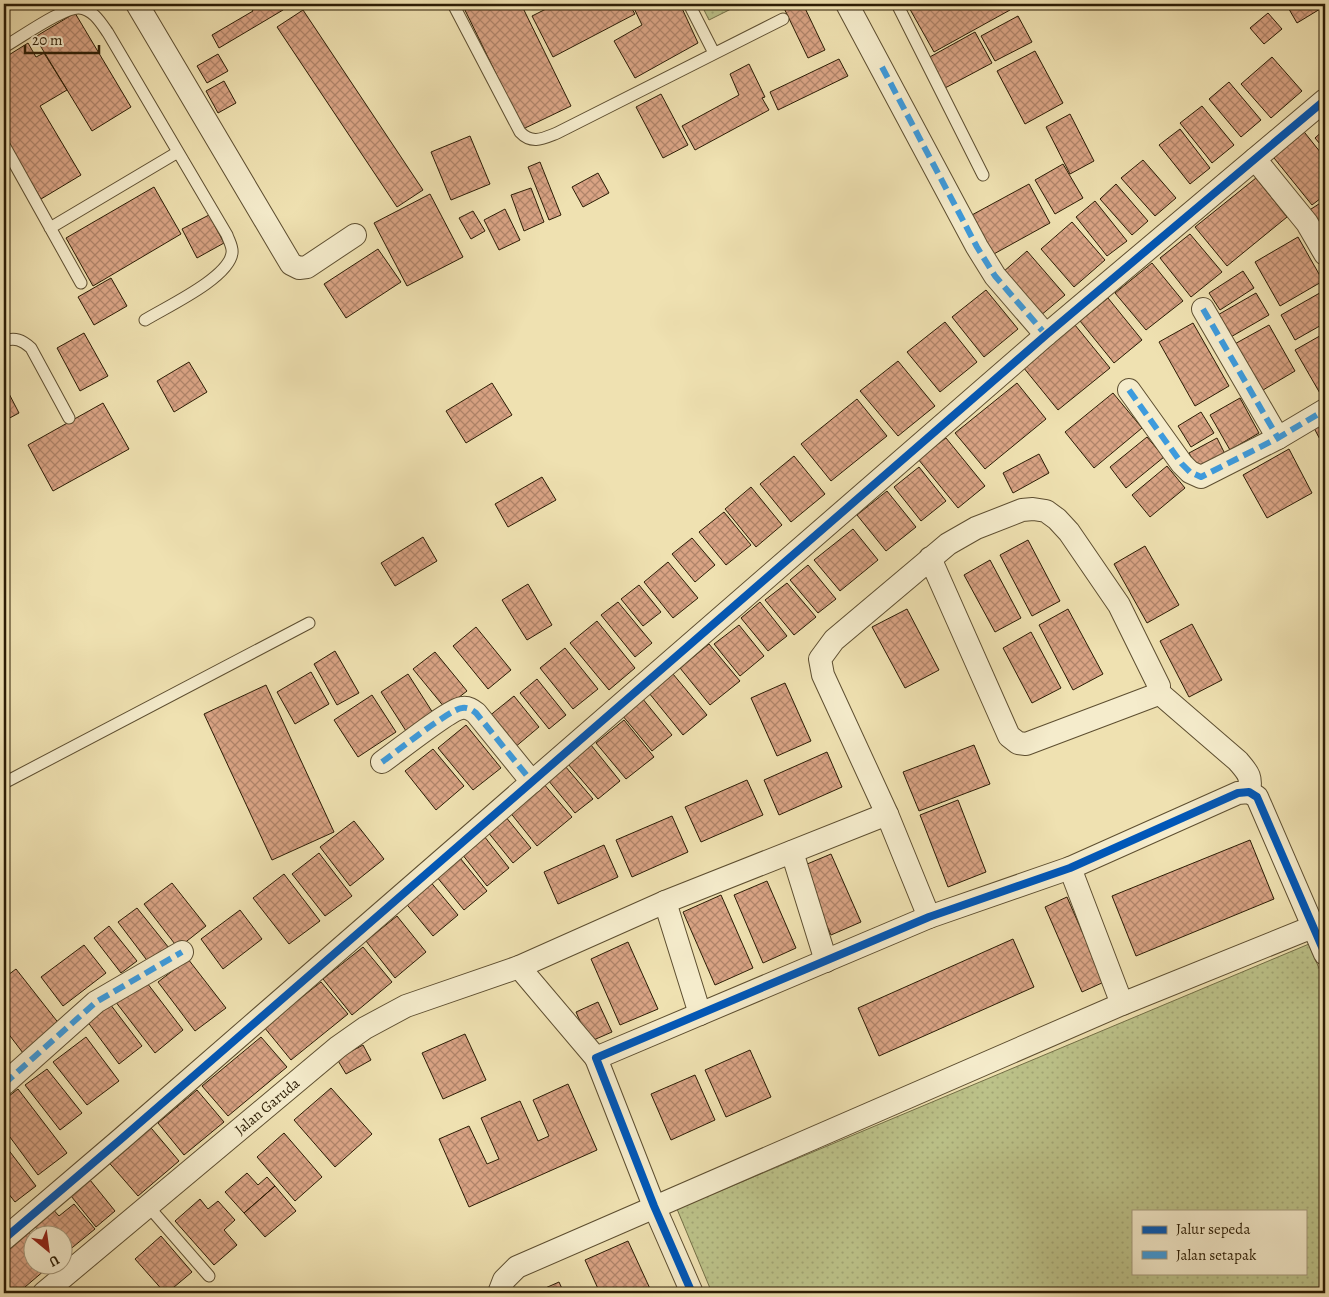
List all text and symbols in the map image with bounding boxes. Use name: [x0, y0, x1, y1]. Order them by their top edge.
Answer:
scale bar: [25, 22, 99, 54]
text: 20 m: [32, 30, 63, 50]
street label: Jalan Garuda: [230, 1073, 304, 1139]
legend: [1132, 1210, 1306, 1274]
text: Jalur sepeda: [1176, 1219, 1250, 1239]
north arrow: [22, 1224, 72, 1274]
text: Jalan setapak: [1176, 1245, 1257, 1265]
text: U: [45, 1250, 63, 1271]

